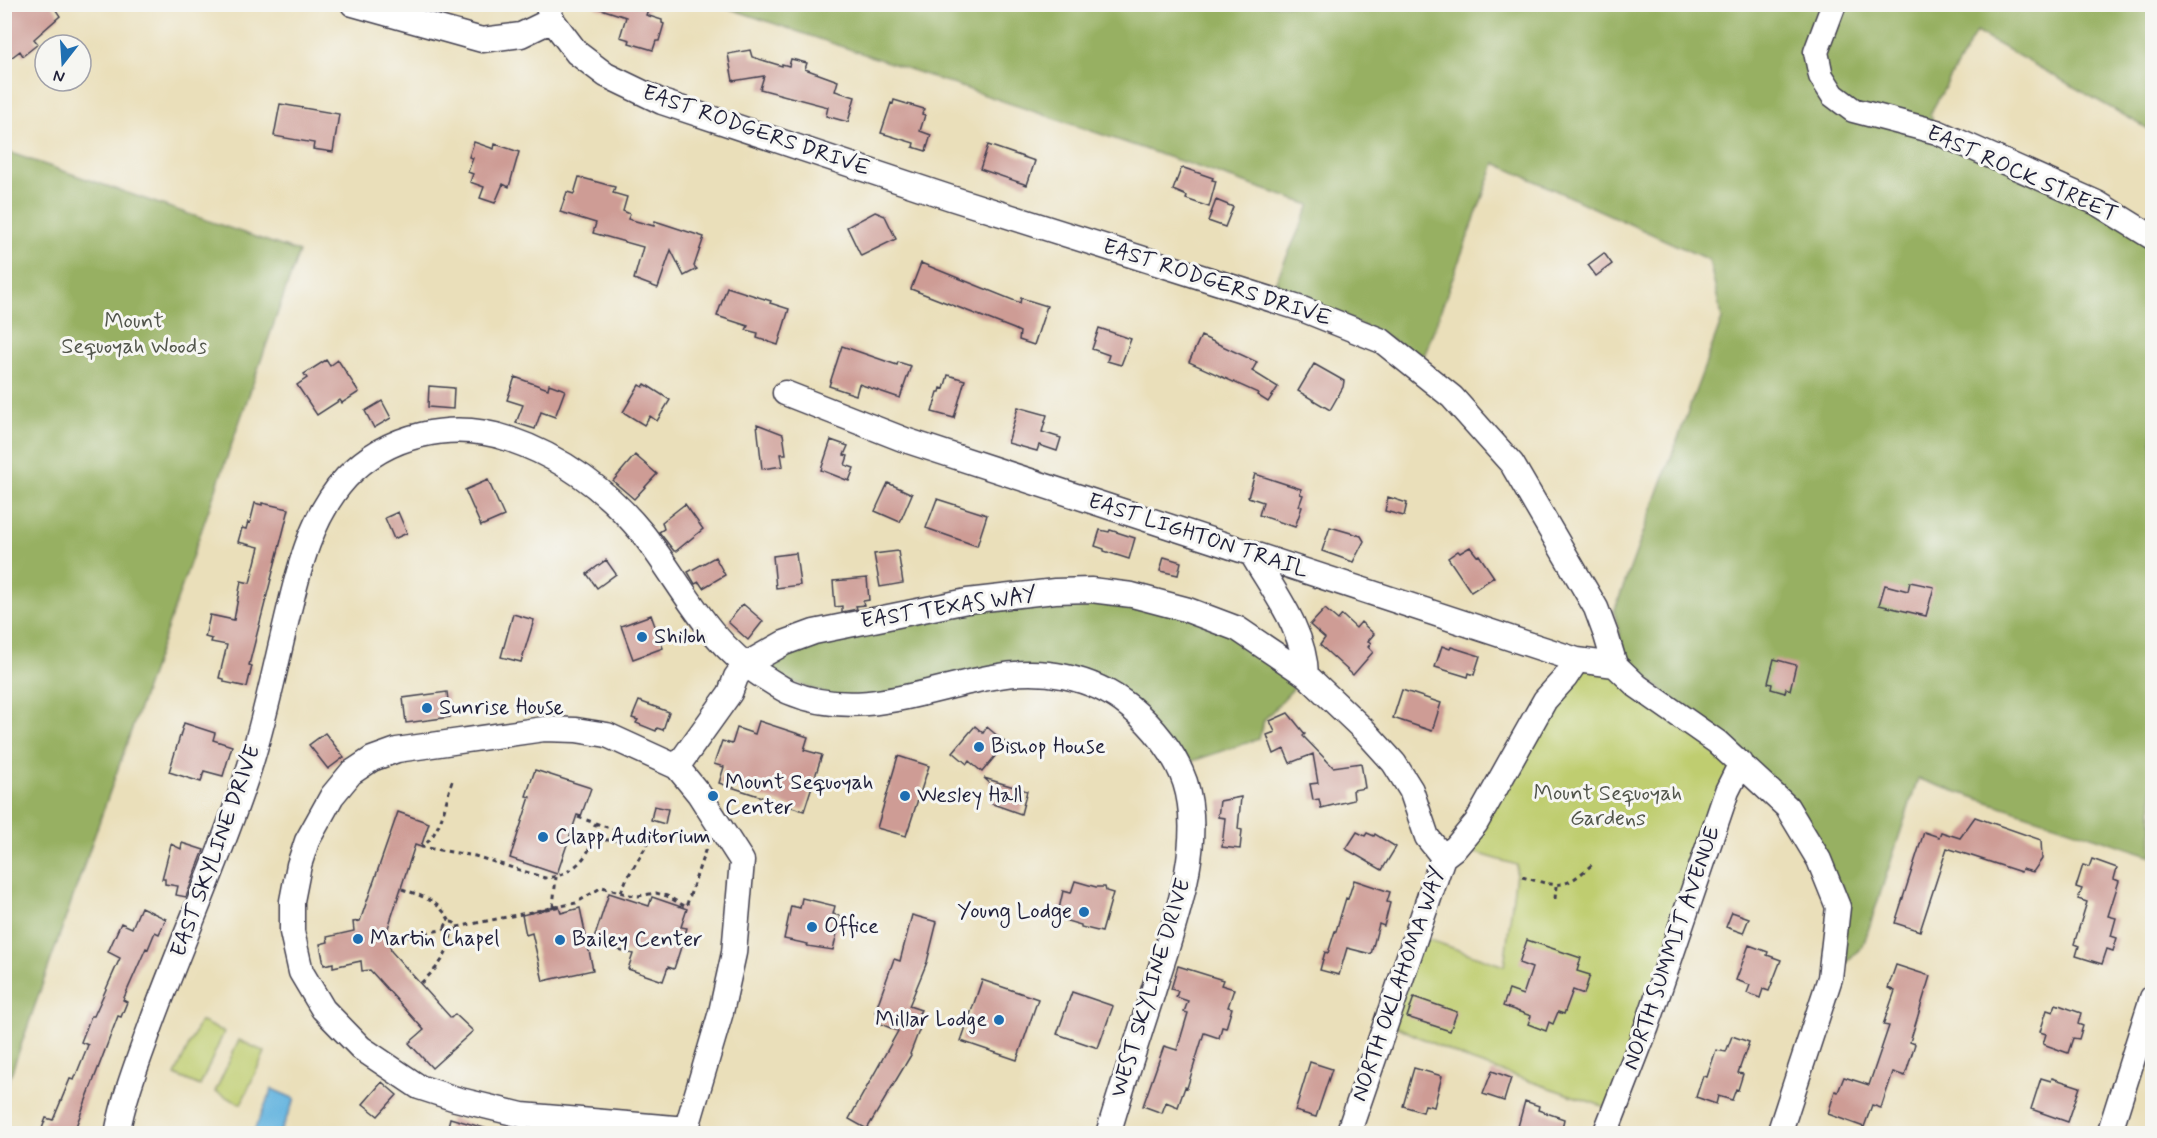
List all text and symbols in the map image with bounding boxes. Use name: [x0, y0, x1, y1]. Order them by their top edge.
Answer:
north arrow: [33, 33, 93, 93]
text: N: [51, 64, 67, 88]
street label: EAST RODGERS DRIVE: [639, 79, 873, 183]
street label: EAST ROCK STREET: [1922, 119, 2122, 229]
street label: EAST RODGERS DRIVE: [1099, 233, 1335, 333]
park label: Mount Sequoyah Woods: [61, 308, 207, 361]
street label: EAST LIGHTON TRAIL: [1084, 487, 1312, 585]
street label: EAST TEXAS WAY: [859, 580, 1039, 636]
place label: Shiloh: [654, 623, 706, 651]
marker: Shiloh: [635, 630, 649, 644]
place label: Sunrise House: [439, 694, 564, 722]
marker: Sunrise House: [420, 701, 434, 715]
place label: Bishop House: [991, 733, 1106, 761]
marker: Bishop House: [972, 740, 986, 754]
street label: EAST SKYLINE DRIVE: [165, 741, 267, 961]
place label: Mount Sequoyah Center: [725, 769, 874, 822]
park label: Mount Sequoyah Gardens: [1534, 780, 1682, 833]
place label: Wesley Hall: [917, 782, 1023, 810]
marker: Mount Sequoyah Center: [706, 789, 720, 803]
marker: Wesley Hall: [898, 789, 912, 803]
street label: NORTH SUMMIT AVENUE: [1617, 822, 1727, 1074]
place label: Clapp Auditorium: [555, 823, 711, 851]
marker: Clapp Auditorium: [536, 830, 550, 844]
street label: NORTH OKLAHOMA WAY: [1346, 863, 1452, 1105]
street label: WEST SKYLINE DRIVE: [1104, 875, 1198, 1101]
place label: Young Lodge: [957, 898, 1072, 929]
marker: Young Lodge: [1077, 905, 1091, 919]
place label: Office: [824, 913, 879, 941]
marker: Office: [805, 920, 819, 934]
place label: Martin Chapel: [370, 925, 500, 953]
place label: Bailey Center: [572, 926, 702, 954]
marker: Martin Chapel: [351, 932, 365, 946]
marker: Bailey Center: [553, 933, 567, 947]
place label: Millar Lodge: [875, 1006, 987, 1035]
marker: Millar Lodge: [992, 1013, 1006, 1027]

